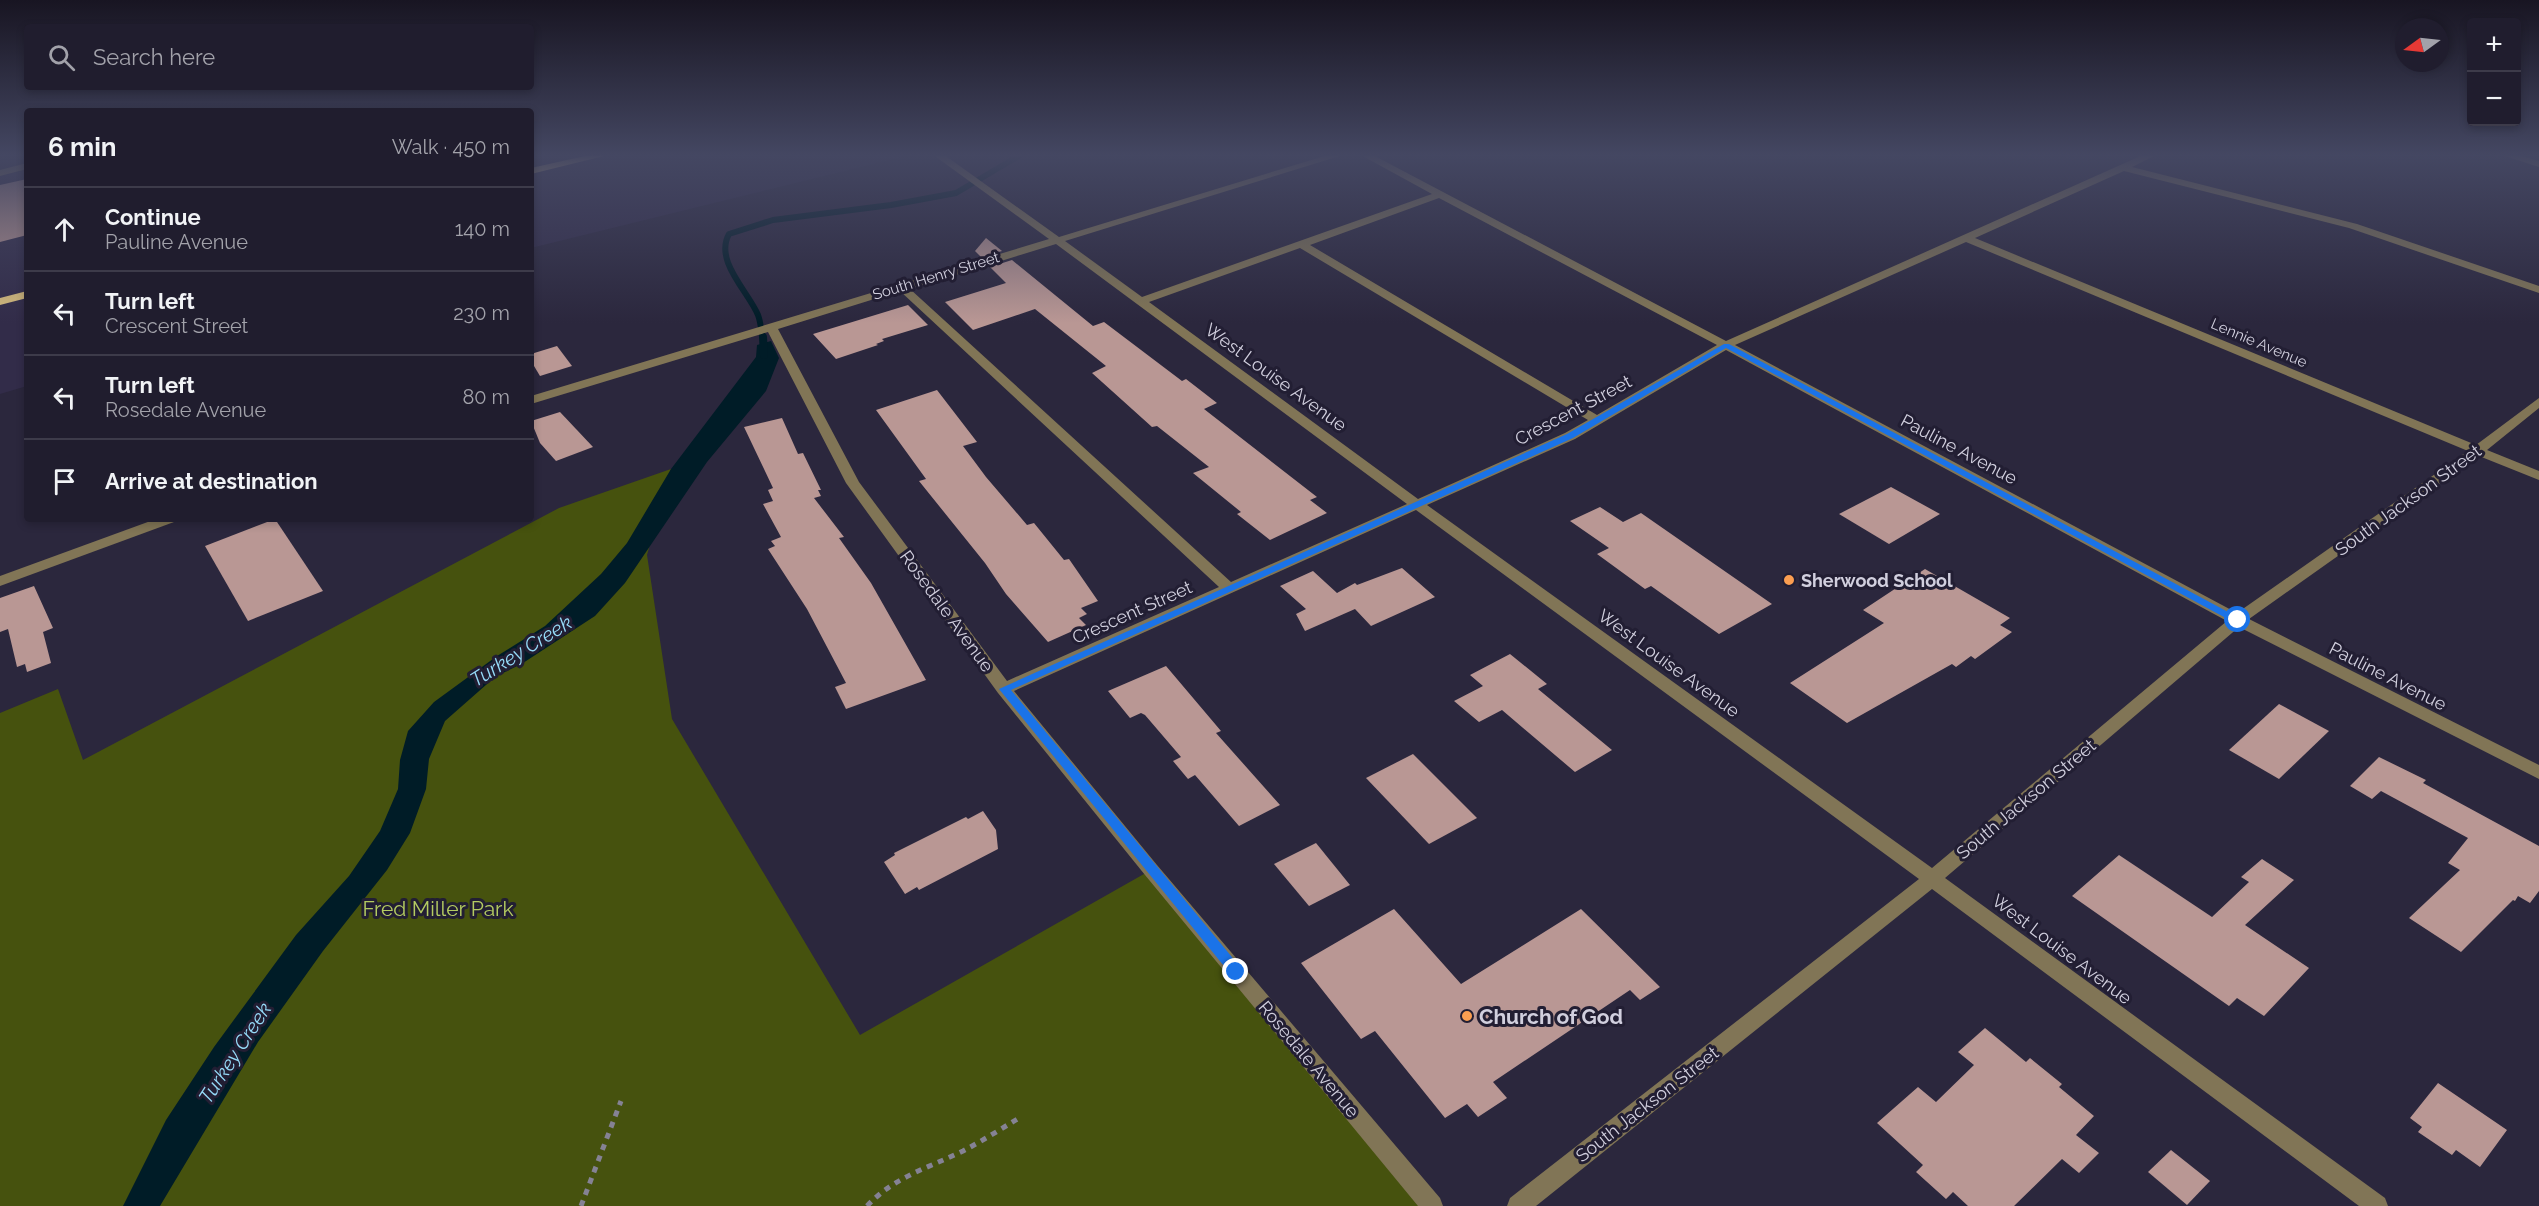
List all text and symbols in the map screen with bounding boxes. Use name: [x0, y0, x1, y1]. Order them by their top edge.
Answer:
north arrow: [2395, 18, 2449, 72]
map controls: [2467, 18, 2521, 126]
button: +: [2467, 18, 2521, 72]
search box: [24, 24, 534, 90]
icon: search: [45, 41, 78, 74]
text: Search here: [93, 44, 215, 70]
button: −: [2467, 72, 2521, 126]
text: 6 min: [48, 132, 117, 162]
text: Walk · 450 m: [392, 135, 510, 159]
text: Continue: [105, 204, 201, 230]
icon: ahead: [48, 213, 81, 246]
text: 140 m: [455, 217, 510, 241]
text: Pauline Avenue: [105, 230, 248, 254]
street label: South Henry Street: [871, 248, 1001, 304]
text: Turn left: [105, 288, 195, 314]
icon: left: [48, 297, 81, 330]
text: 230 m: [453, 301, 510, 325]
text: Crescent Street: [105, 314, 248, 338]
street label: Lennie Avenue: [2208, 315, 2310, 371]
street label: West Louise Avenue: [1201, 319, 1351, 436]
street label: Crescent Street: [1511, 370, 1635, 450]
text: Turn left: [105, 372, 195, 398]
icon: left: [48, 381, 81, 414]
text: 80 m: [462, 385, 510, 409]
text: Rosedale Avenue: [105, 398, 266, 422]
street label: Pauline Avenue: [1897, 410, 2021, 489]
street label: South Jackson Street: [2331, 440, 2485, 560]
icon: arrive: [48, 465, 81, 498]
text: Arrive at destination: [105, 468, 318, 494]
street label: Rosedale Avenue: [896, 546, 998, 676]
place label: Sherwood School: [1801, 570, 1953, 591]
marker: Sherwood School: [1782, 573, 1796, 587]
street label: Crescent Street: [1069, 576, 1195, 648]
street label: West Louise Avenue: [1594, 605, 1744, 722]
route start: [2224, 606, 2250, 632]
water label: Turkey Creek: [466, 610, 577, 692]
street label: Pauline Avenue: [2326, 637, 2450, 715]
street label: South Jackson Street: [1952, 735, 2100, 863]
street label: West Louise Avenue: [1988, 890, 2136, 1009]
park label: Fred Miller Park: [362, 896, 514, 921]
route end: [1222, 958, 1248, 984]
street label: Rosedale Avenue: [1254, 997, 1364, 1122]
water label: Turkey Creek: [193, 998, 277, 1108]
place label: Church of God: [1479, 1004, 1623, 1029]
marker: Church of God: [1460, 1009, 1474, 1023]
street label: South Jackson Street: [1572, 1042, 1722, 1166]

